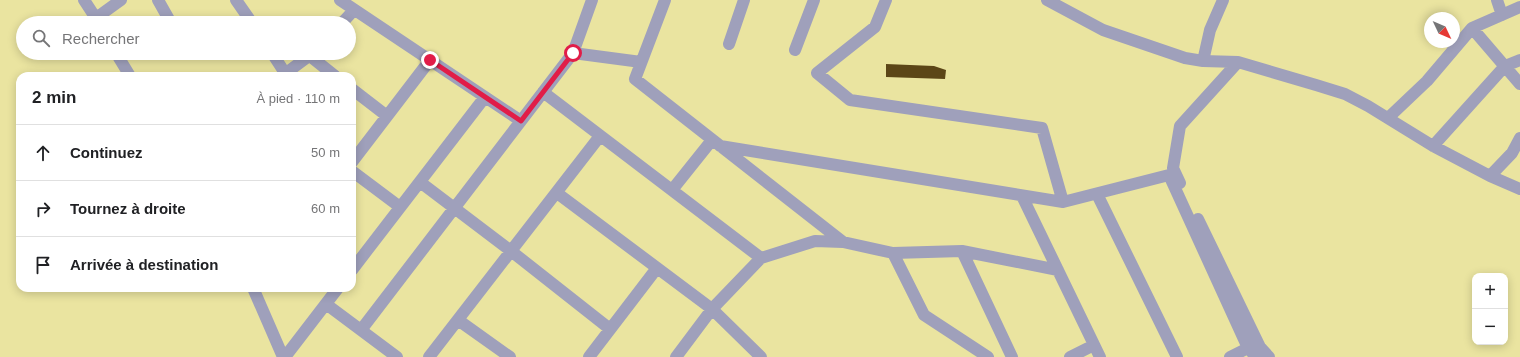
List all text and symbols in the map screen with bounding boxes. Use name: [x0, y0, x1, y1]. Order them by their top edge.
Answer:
north arrow: [1424, 12, 1460, 48]
search box: [16, 16, 356, 60]
icon: search: [30, 27, 52, 49]
text: Rechercher: [62, 30, 140, 47]
route start: [564, 44, 582, 62]
route end: [421, 51, 439, 69]
text: 2 min: [32, 88, 76, 107]
text: À pied · 110 m: [256, 91, 340, 106]
icon: ahead: [32, 142, 54, 164]
text: Continuez: [70, 144, 143, 161]
text: 50 m: [311, 145, 340, 160]
icon: right: [32, 198, 54, 220]
text: Tournez à droite: [70, 200, 186, 217]
text: 60 m: [311, 201, 340, 216]
icon: arrive: [32, 254, 54, 276]
text: Arrivée à destination: [70, 256, 218, 273]
map controls: [1472, 273, 1508, 345]
button: +: [1472, 273, 1508, 309]
button: −: [1472, 309, 1508, 345]

